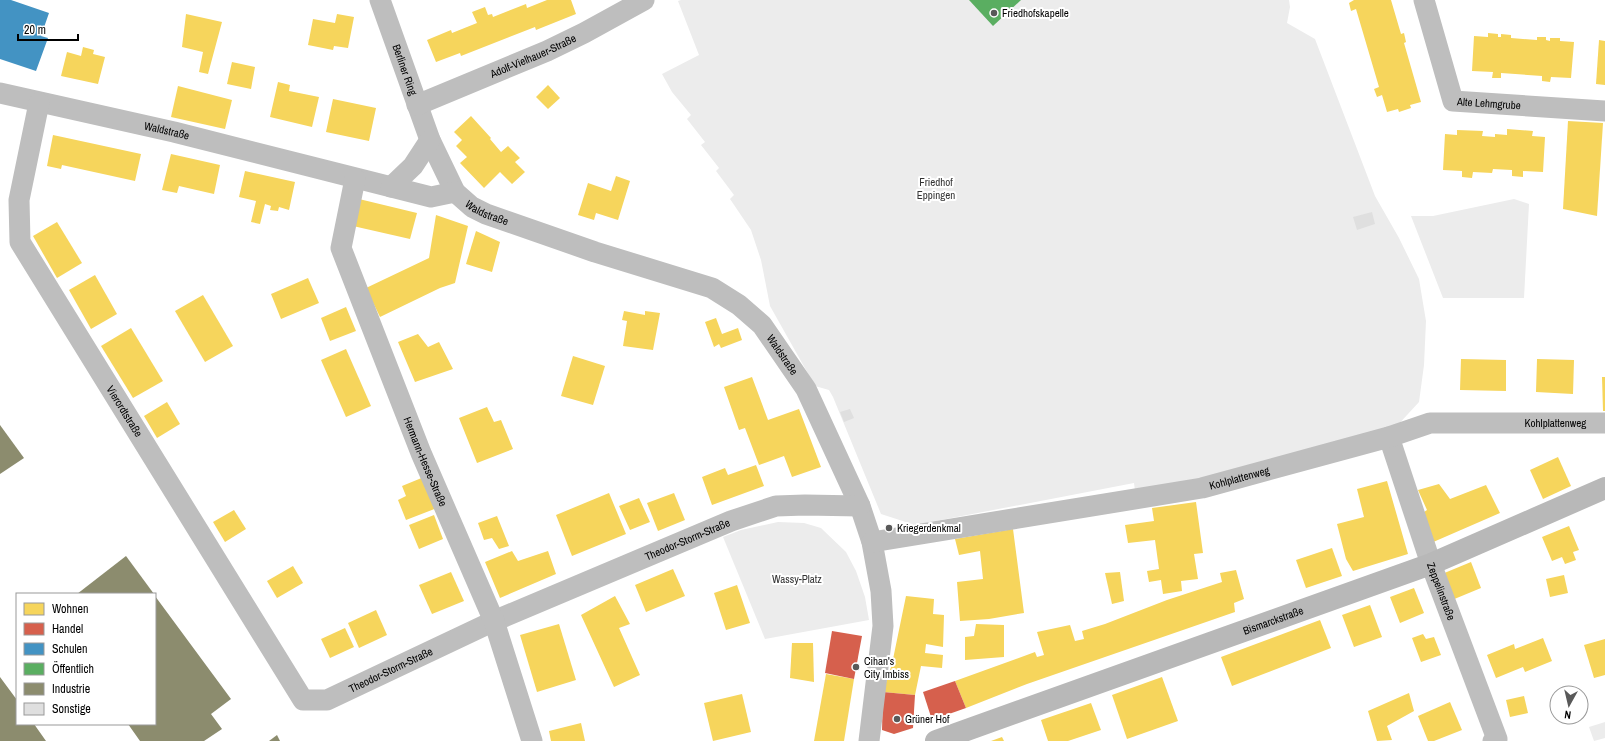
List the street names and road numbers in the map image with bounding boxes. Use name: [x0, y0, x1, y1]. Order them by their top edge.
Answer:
street label: Adolf-Vielhauer-Straße: [487, 31, 578, 81]
street label: Berliner Ring: [389, 42, 420, 97]
street label: Alte Lehmgrube: [1456, 94, 1521, 112]
street label: Waldstraße: [143, 119, 191, 143]
street label: Waldstraße: [462, 197, 510, 228]
street label: Waldstraße: [764, 332, 801, 378]
street label: Vierordtstraße: [103, 383, 146, 439]
street label: Hermann-Hesse-Straße: [401, 415, 450, 509]
street label: Kohlplattenweg: [1525, 416, 1586, 430]
street label: Kohlplattenweg: [1208, 463, 1271, 493]
street label: Theodor-Storm-Straße: [643, 515, 732, 564]
street label: Zeppelinstraße: [1424, 560, 1459, 622]
street label: Bismarckstraße: [1241, 603, 1305, 638]
street label: Theodor-Storm-Straße: [347, 644, 435, 696]

